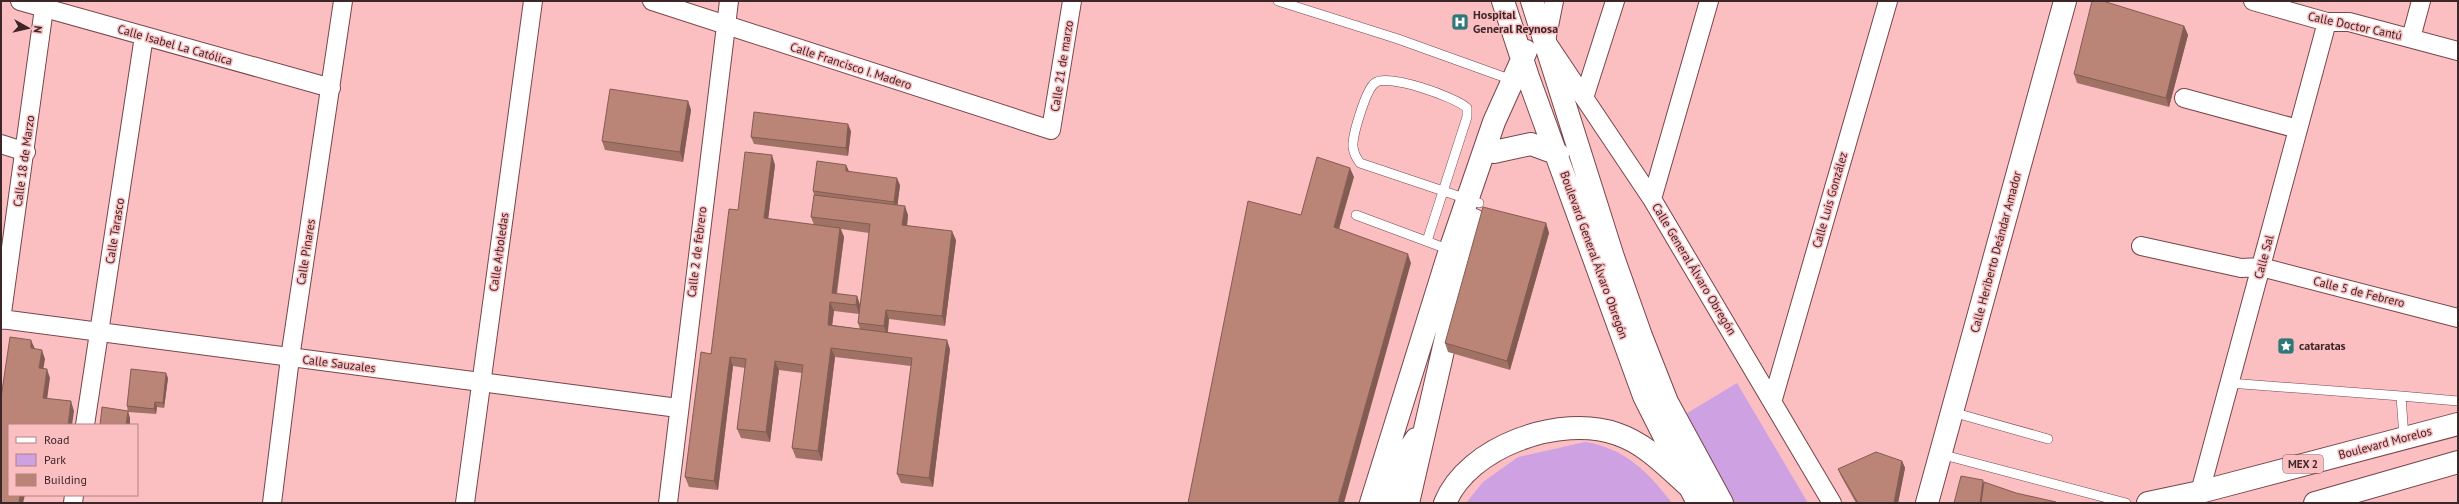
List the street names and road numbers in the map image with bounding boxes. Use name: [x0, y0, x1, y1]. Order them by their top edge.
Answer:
street label: Calle Doctor Cantú: [2307, 8, 2404, 43]
street label: Calle 21 de marzo: [1047, 19, 1076, 113]
street label: Calle Isabel La Católica: [116, 21, 234, 68]
street label: Calle Francisco I. Madero: [788, 39, 914, 92]
street label: Calle 18 de Marzo: [10, 114, 37, 208]
street label: Calle Luis González: [1809, 150, 1850, 250]
street label: Boulevard General Álvaro Obregón: [1557, 169, 1632, 341]
street label: Calle Heriberto Deándar Amador: [1967, 170, 2024, 334]
street label: Calle Tarasco: [102, 197, 127, 265]
street label: Calle General Álvaro Obregón: [1649, 200, 1740, 338]
street label: Calle 2 de febrero: [683, 206, 710, 298]
street label: Calle Arboledas: [486, 211, 511, 292]
street label: Calle Pinares: [293, 218, 318, 286]
street label: Calle Sal: [2250, 233, 2277, 280]
street label: Calle 5 de Febrero: [2312, 273, 2406, 310]
street label: Calle Sauzales: [302, 352, 377, 375]
street label: Boulevard Morelos: [2337, 423, 2433, 462]
road number: MEX 2: [2283, 455, 2323, 473]

